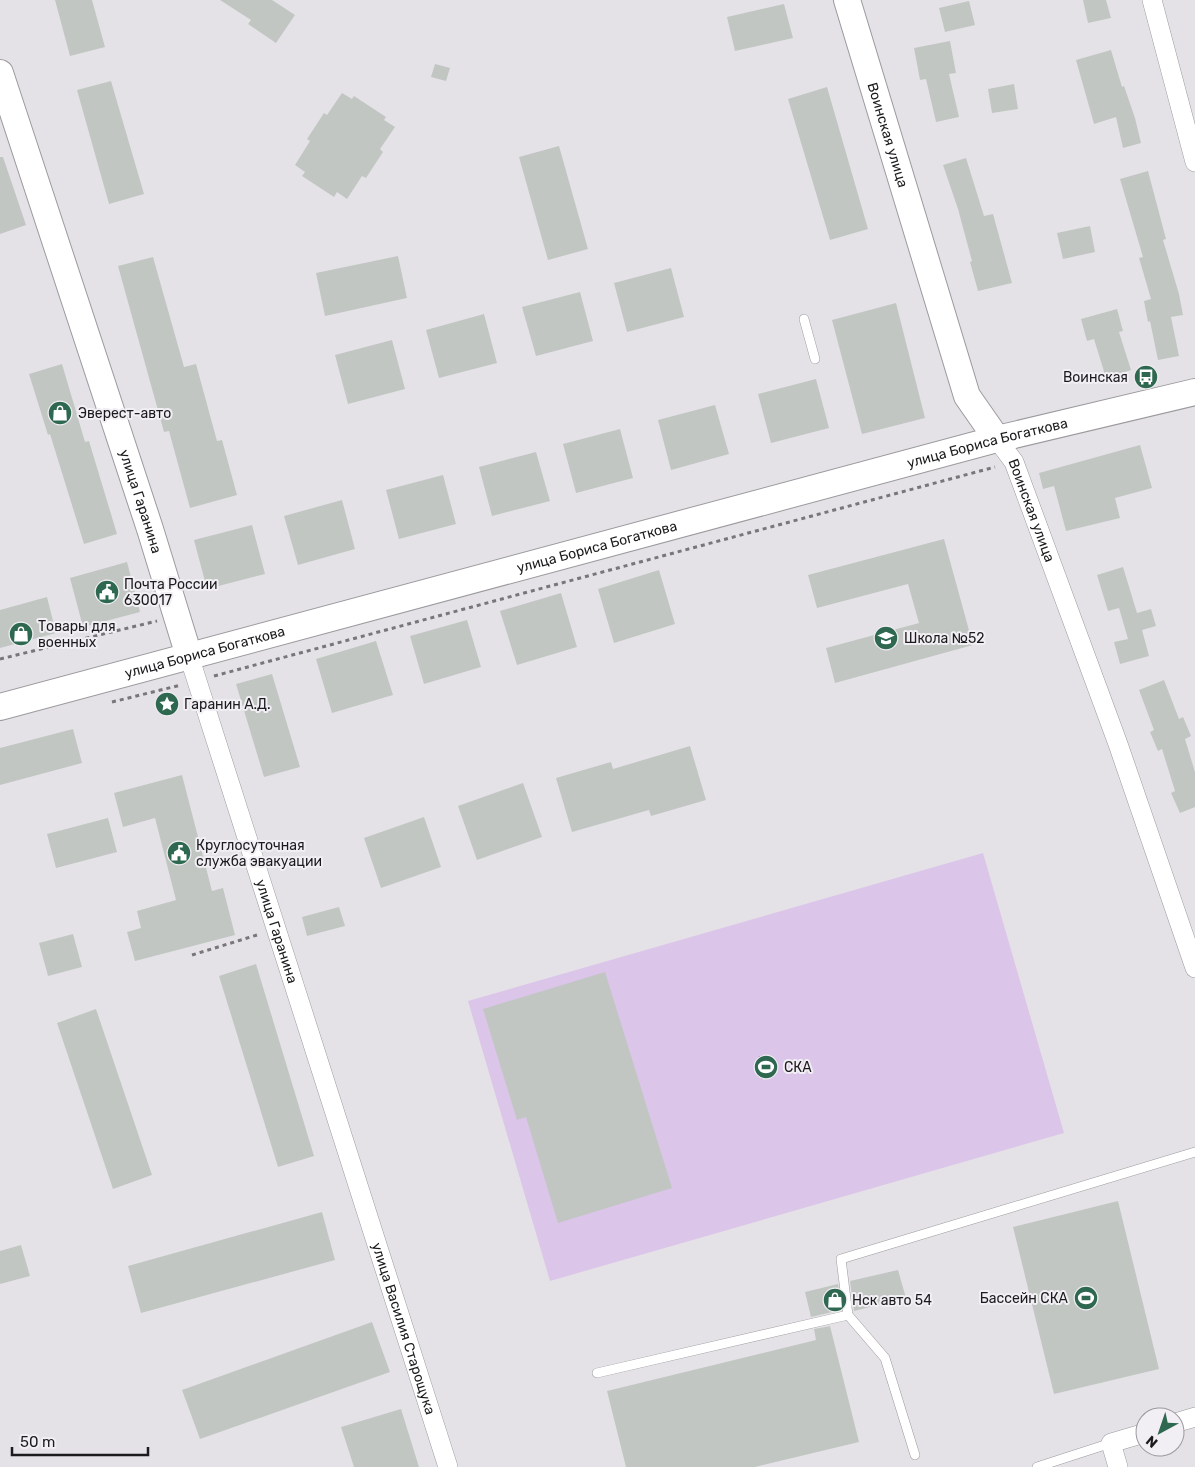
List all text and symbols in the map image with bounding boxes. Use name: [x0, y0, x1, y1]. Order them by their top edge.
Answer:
street label: Воинская улица: [864, 80, 912, 189]
bus stop icon: Воинская: [1133, 364, 1159, 390]
place label: Воинская: [1063, 369, 1128, 386]
shop icon: Эверест-авто: [47, 400, 73, 426]
place label: Эверест-авто: [78, 405, 171, 422]
street label: улица Бориса Богаткова: [905, 414, 1069, 471]
street label: улица Гаранина: [116, 447, 165, 555]
street label: Воинская улица: [1005, 456, 1059, 564]
street label: улица Бориса Богаткова: [515, 517, 679, 576]
place label: Почта России 630017: [124, 576, 218, 609]
public building icon: Почта России 630017: [94, 579, 120, 605]
place label: Товары для военных: [38, 618, 116, 651]
shop icon: Товары для военных: [8, 621, 34, 647]
street label: улица Бориса Богаткова: [123, 622, 287, 682]
school or university icon: Школа №52: [873, 625, 899, 651]
place label: Школа №52: [904, 630, 985, 647]
place icon: Гаранин А.Д.: [154, 691, 180, 717]
place label: Гаранин А.Д.: [184, 696, 270, 713]
place label: Круглосуточная служба эвакуации: [196, 837, 322, 870]
public building icon: Круглосуточная служба эвакуации: [166, 840, 192, 866]
street label: улица Гаранина: [252, 877, 301, 985]
sports icon: СКА: [753, 1054, 779, 1080]
place label: СКА: [784, 1059, 812, 1076]
street label: улица Василия Старощука: [368, 1240, 439, 1417]
sports icon: Бассейн СКА: [1073, 1285, 1099, 1311]
shop icon: Нск авто 54: [822, 1287, 848, 1313]
place label: Бассейн СКА: [980, 1290, 1069, 1307]
place label: Нск авто 54: [852, 1292, 932, 1309]
north arrow: [1135, 1407, 1185, 1457]
scale bar: [12, 1424, 149, 1456]
text: N: [1143, 1432, 1161, 1451]
text: 50 m: [20, 1433, 55, 1451]

